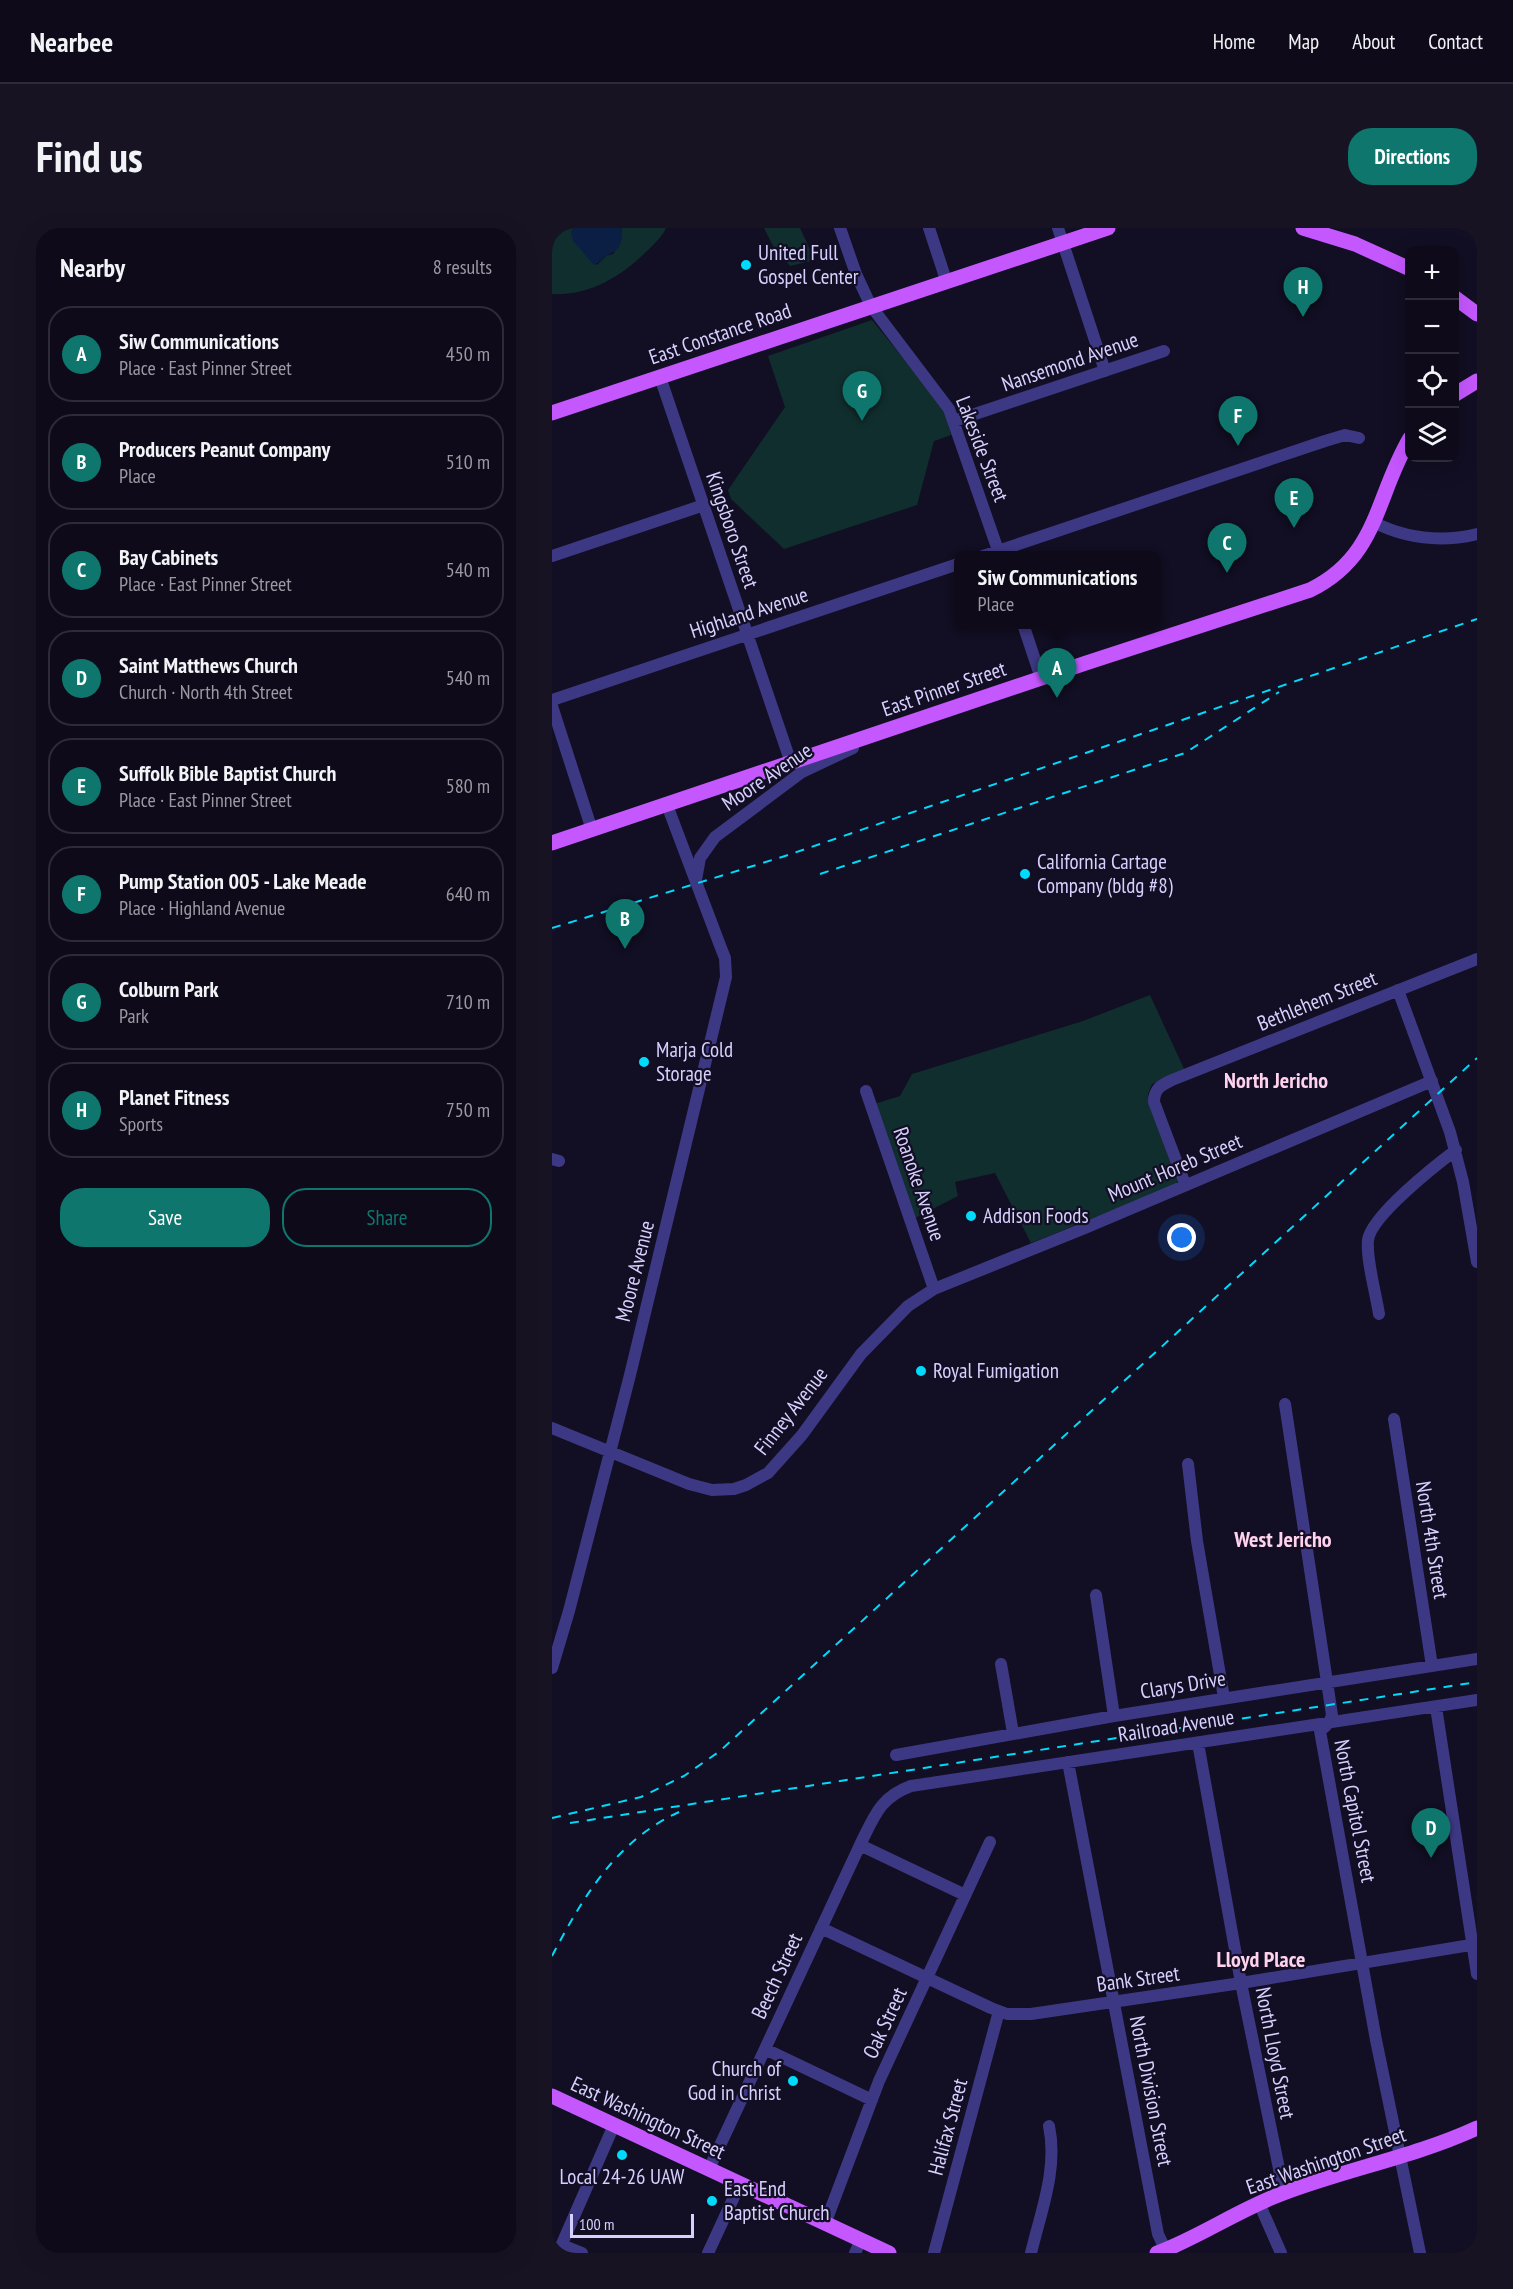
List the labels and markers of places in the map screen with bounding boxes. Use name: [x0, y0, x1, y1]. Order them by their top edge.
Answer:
place label: United Full Gospel Center: [758, 239, 859, 290]
marker: United Full Gospel Center: [739, 258, 753, 272]
pin: H: [1284, 268, 1323, 317]
pin: G: [842, 372, 882, 421]
pin: F: [1218, 396, 1258, 446]
pin: E: [1274, 478, 1314, 528]
pin: C: [1208, 524, 1246, 573]
pin: A: [1038, 648, 1076, 698]
place label: California Cartage Company (bldg #8): [1037, 848, 1173, 899]
marker: California Cartage Company (bldg #8): [1018, 867, 1032, 881]
pin: B: [606, 900, 644, 949]
place label: Marja Cold Storage: [656, 1036, 733, 1087]
marker: Marja Cold Storage: [637, 1055, 651, 1069]
place label: Addison Foods: [983, 1202, 1089, 1229]
marker: Addison Foods: [964, 1209, 978, 1223]
place label: Royal Fumigation: [933, 1357, 1059, 1384]
marker: Royal Fumigation: [914, 1364, 928, 1378]
pin: D: [1412, 1808, 1450, 1858]
place label: Church of God in Christ: [688, 2055, 782, 2106]
marker: Church of God in Christ: [786, 2074, 800, 2088]
marker: Local 24-26 UAW: [615, 2148, 629, 2162]
place label: Local 24-26 UAW: [560, 2163, 684, 2190]
place label: East End Baptist Church: [724, 2175, 830, 2226]
marker: East End Baptist Church: [705, 2194, 719, 2208]

